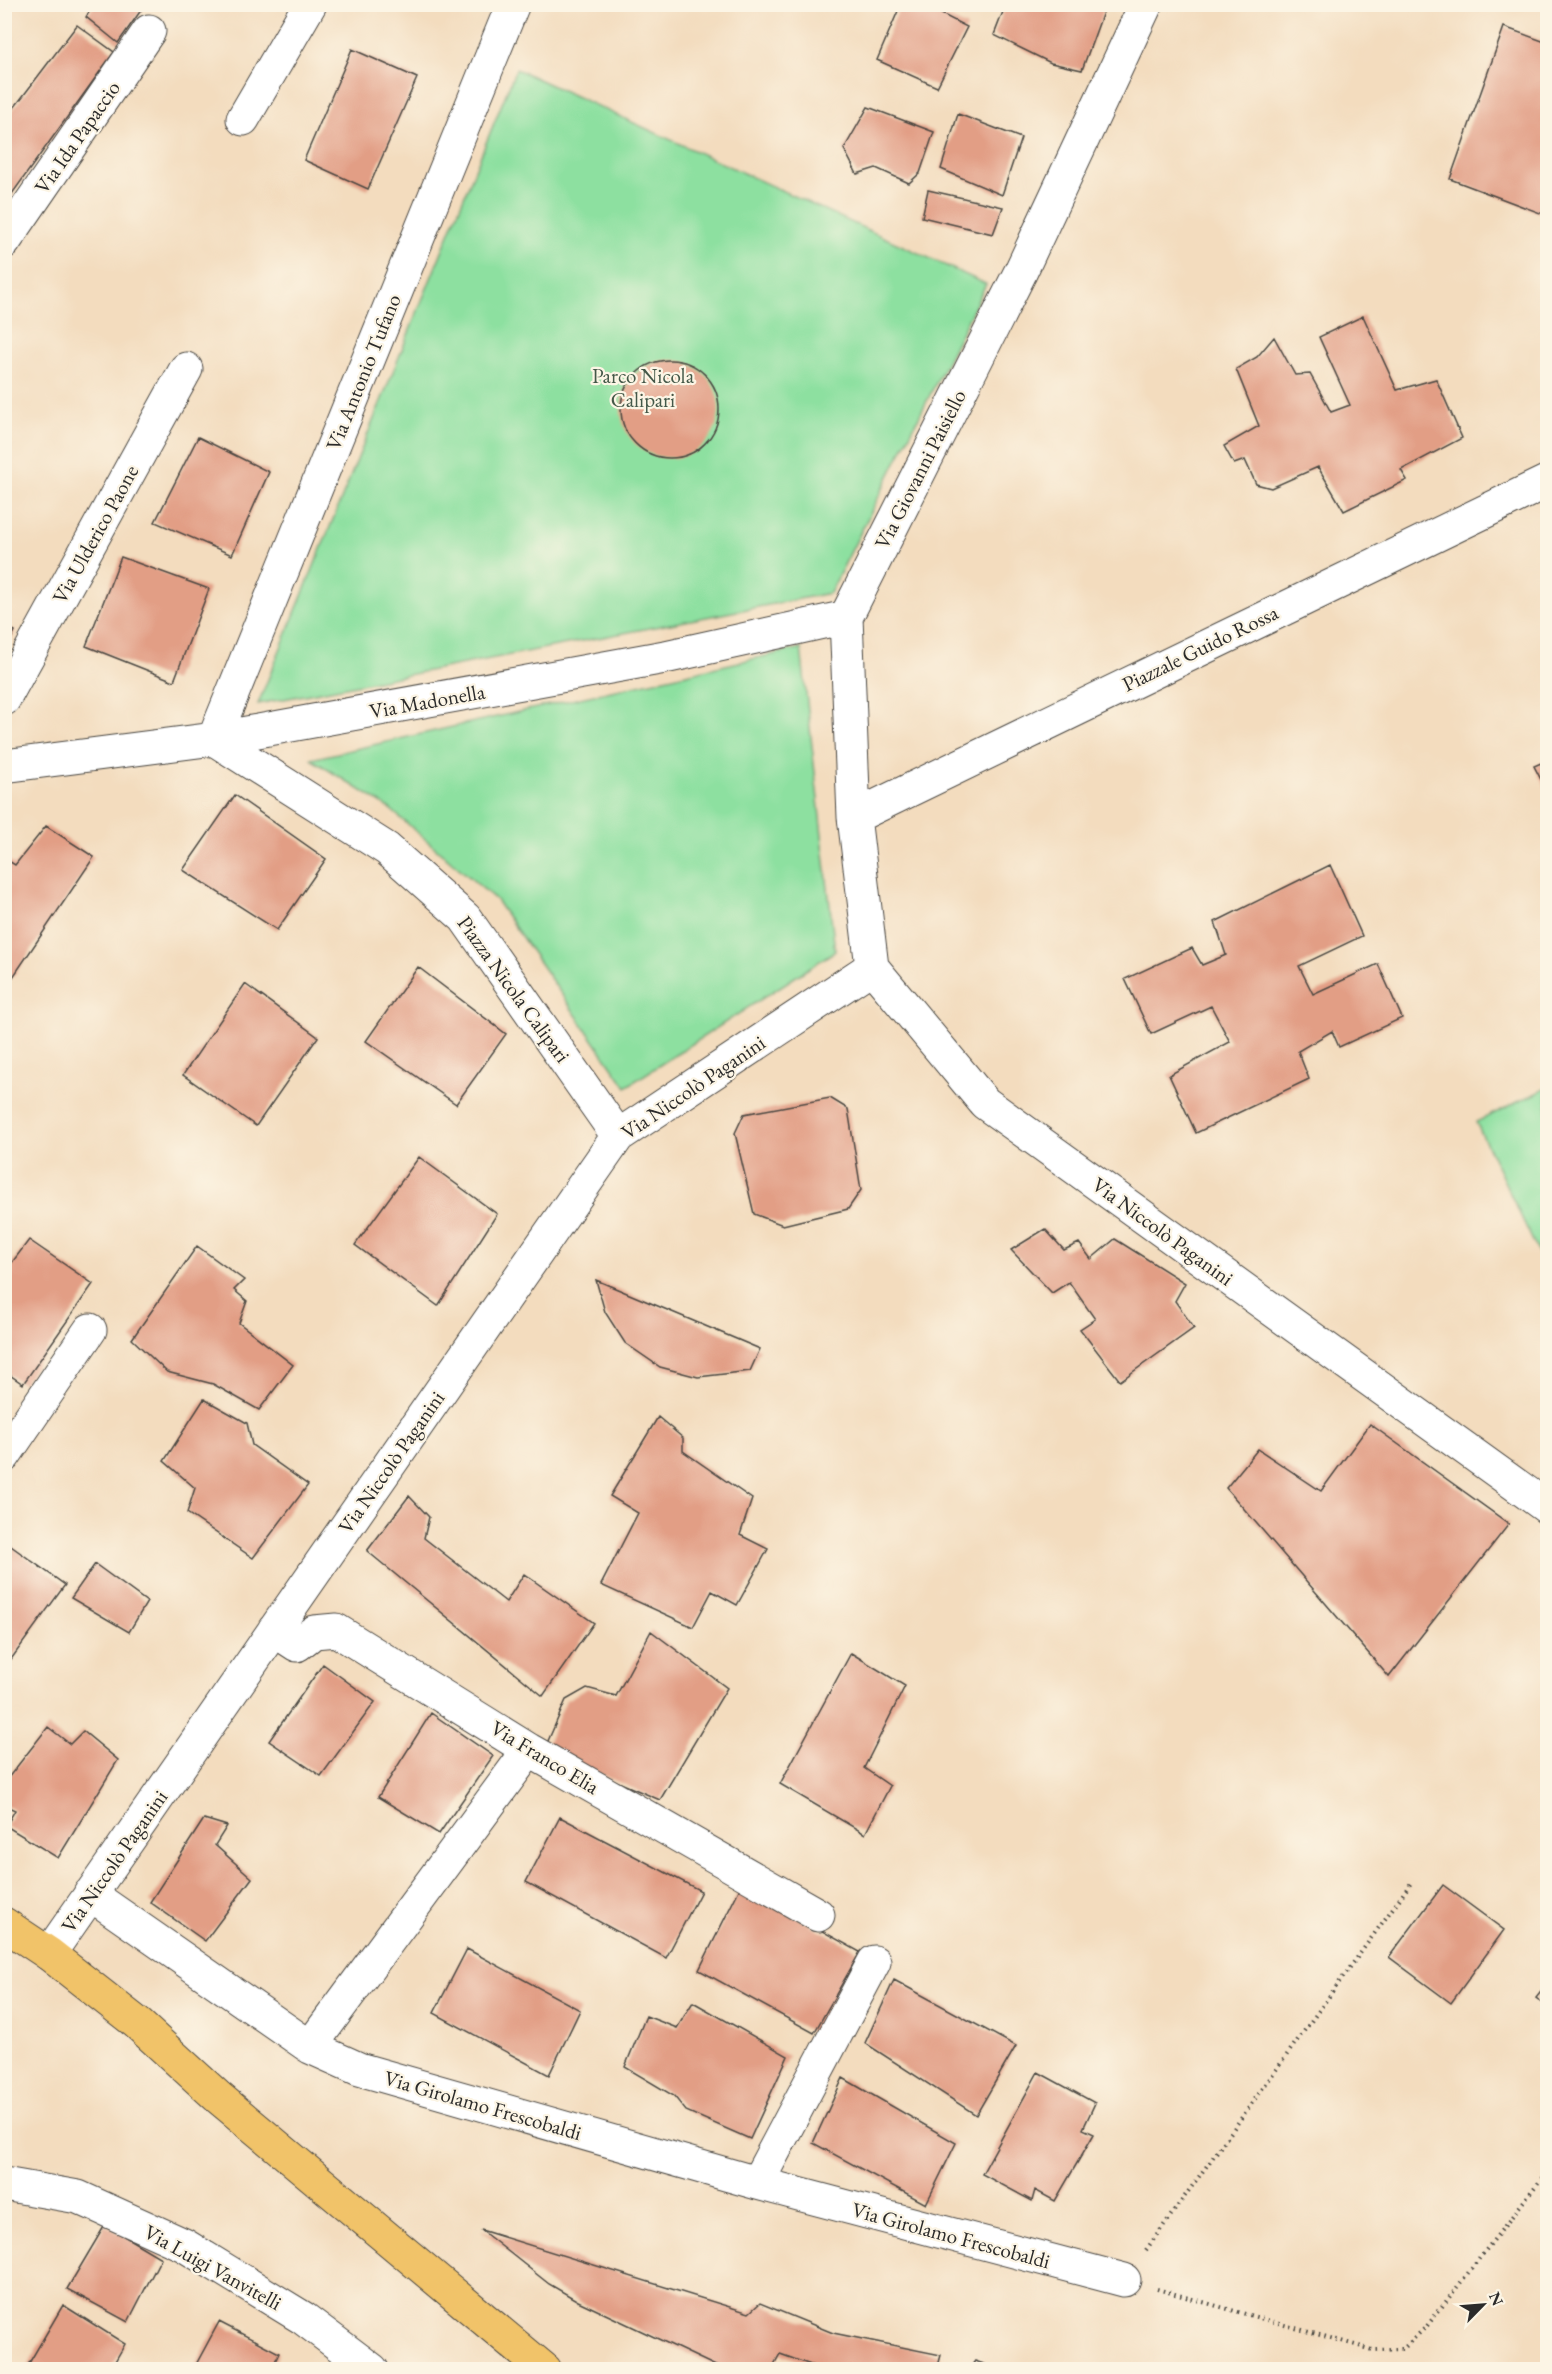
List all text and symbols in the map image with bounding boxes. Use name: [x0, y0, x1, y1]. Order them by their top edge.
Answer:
street label: Via Ida Papaccio: [28, 75, 126, 199]
street label: Via Antonio Tufano: [319, 290, 407, 454]
park label: Parco Nicola Calipari: [592, 362, 695, 413]
street label: Via Giovanni Paisiello: [868, 385, 972, 553]
street label: Via Ulderico Paone: [46, 460, 144, 608]
street label: Piazzale Guido Rossa: [1118, 598, 1283, 697]
street label: Via Madonella: [367, 677, 488, 724]
street label: Piazza Nicola Calipari: [452, 910, 576, 1068]
street label: Via Niccolò Paganini: [616, 1029, 770, 1145]
street label: Via Niccolò Paganini: [1087, 1171, 1239, 1291]
street label: Via Niccolò Paganini: [332, 1385, 450, 1539]
street label: Via Franco Elia: [486, 1714, 605, 1800]
street label: Via Niccolò Paganini: [55, 1784, 173, 1938]
street label: Via Girolamo Frescobaldi: [381, 2064, 585, 2146]
street label: Via Girolamo Frescobaldi: [849, 2196, 1053, 2274]
street label: Via Luigi Vanvitelli: [139, 2218, 287, 2316]
north arrow: [1453, 2275, 1513, 2335]
text: N: [1484, 2289, 1508, 2309]

